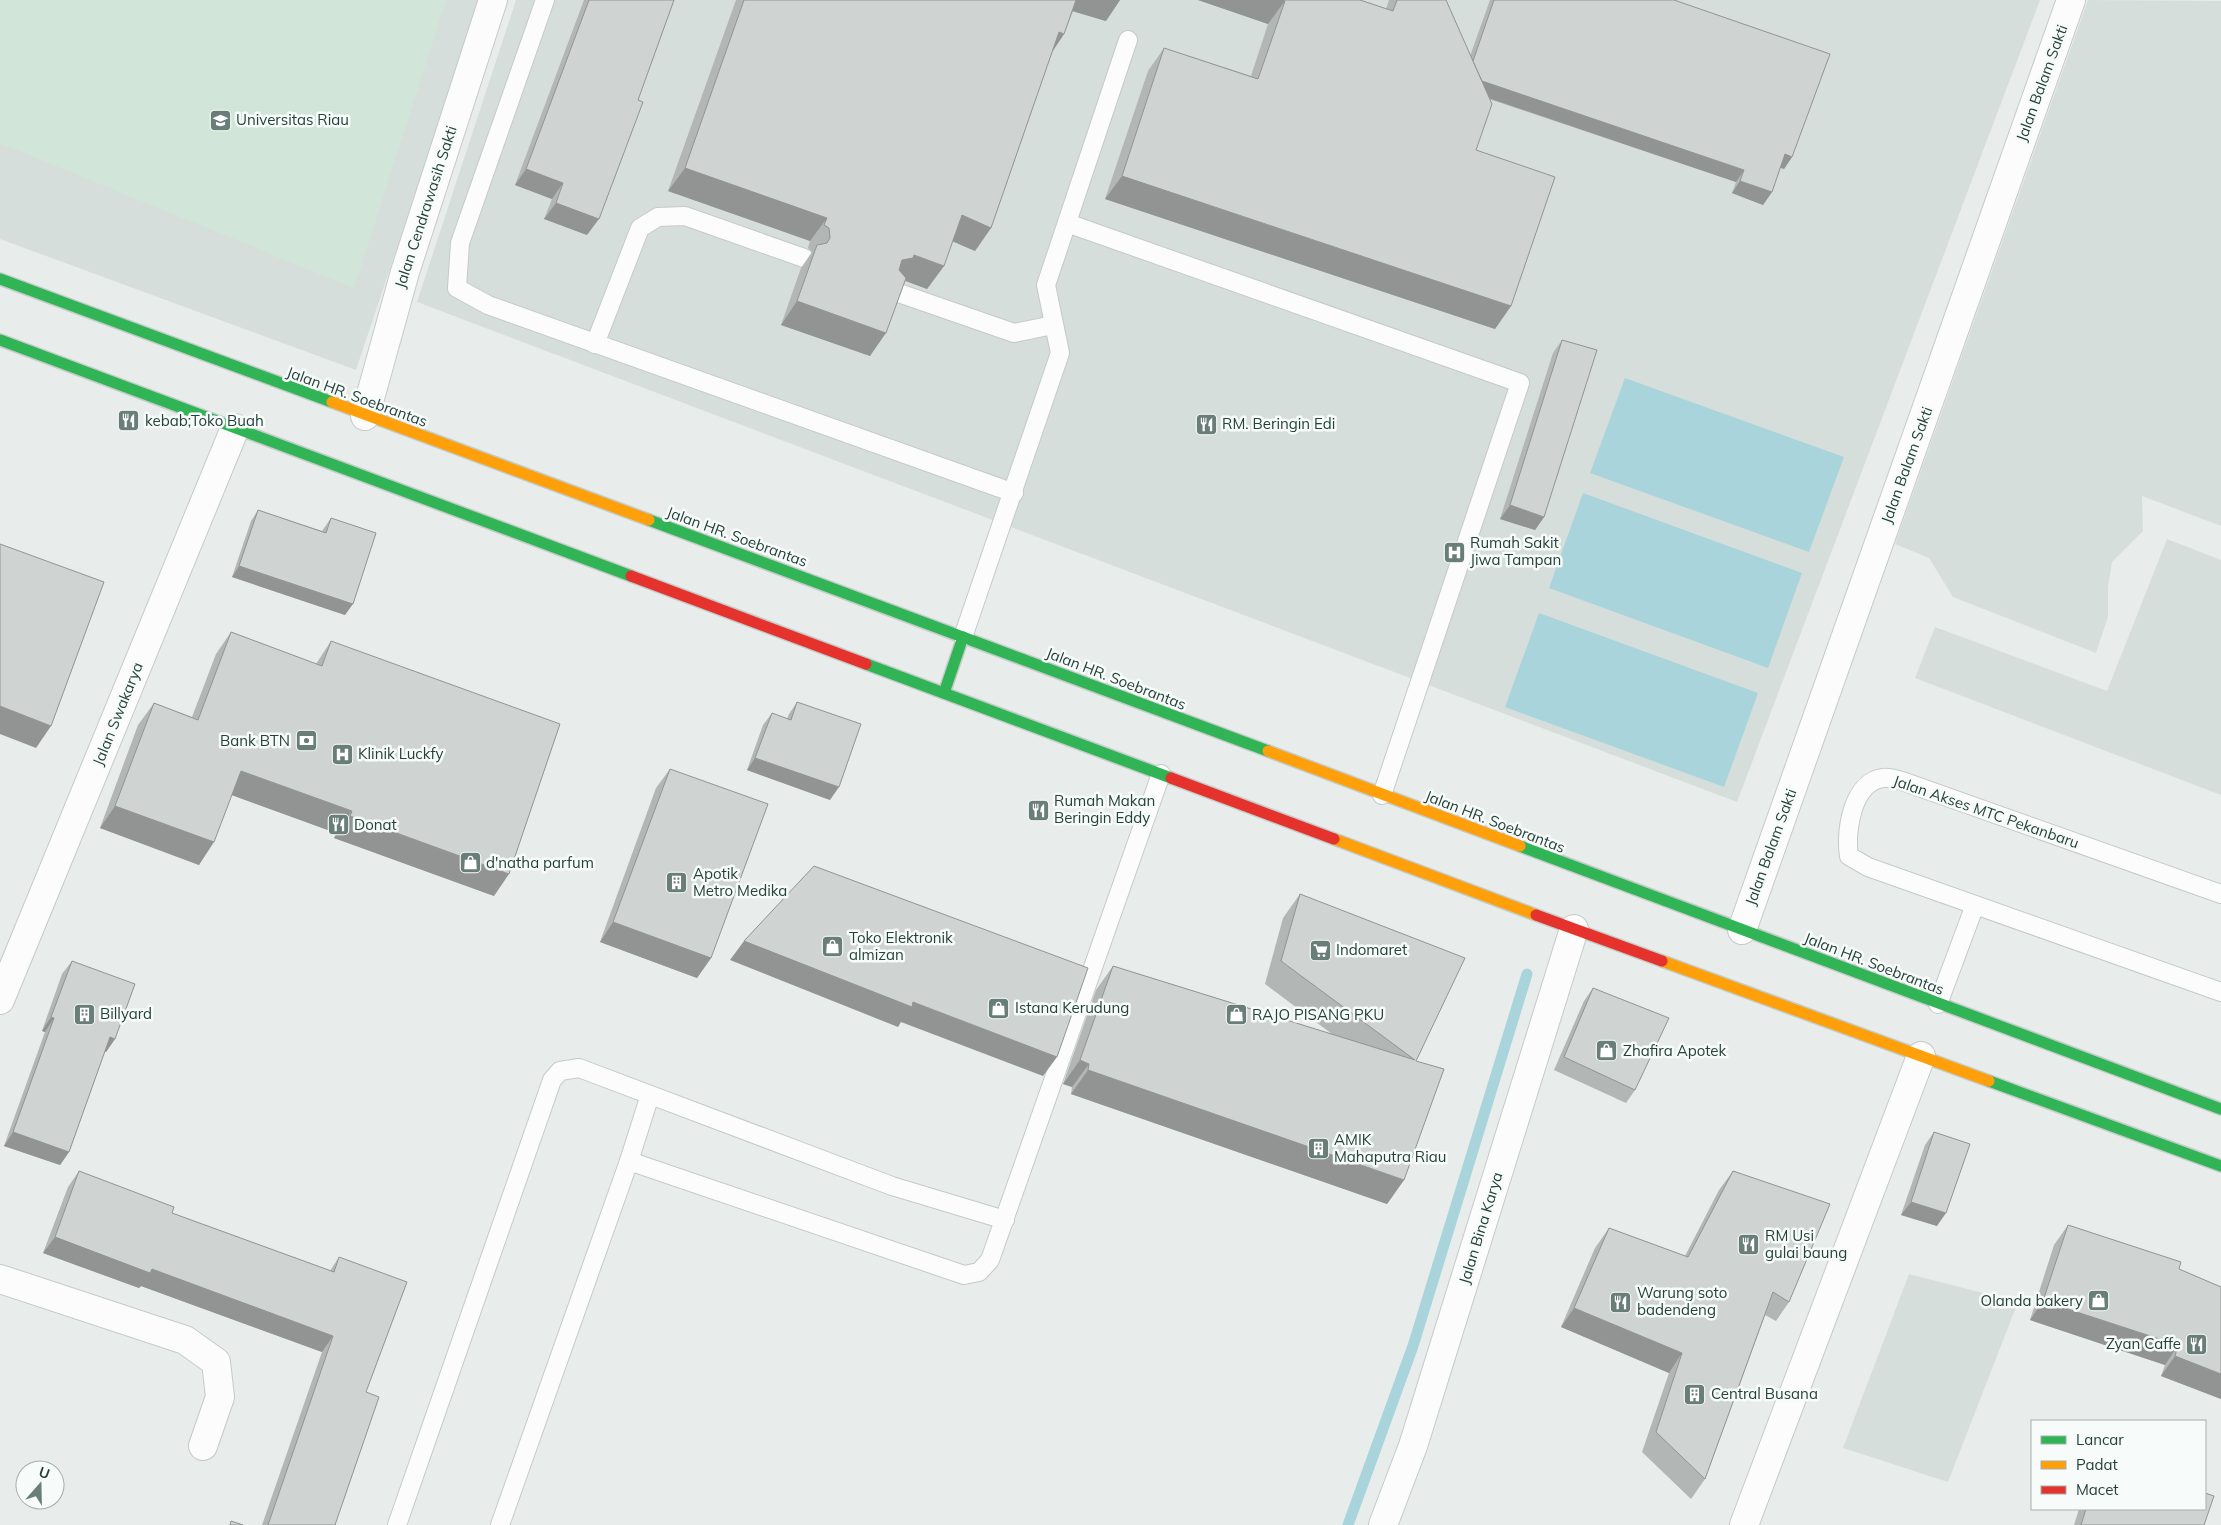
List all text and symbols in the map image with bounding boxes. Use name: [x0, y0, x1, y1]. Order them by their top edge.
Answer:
street label: Jalan Balam Sakti: [2012, 22, 2071, 144]
school or university icon: Universitas Riau: [208, 108, 232, 132]
place label: Universitas Riau: [236, 110, 349, 129]
street label: Jalan Cendrawasih Sakti: [390, 123, 461, 290]
street label: Jalan HR. Soebrantas: [284, 362, 430, 431]
street label: Jalan Balam Sakti: [1877, 404, 1936, 526]
restaurant icon: kebab;Toko Buah: [117, 409, 141, 433]
place label: kebab;Toko Buah: [145, 411, 264, 430]
restaurant icon: RM. Beringin Edi: [1194, 412, 1218, 436]
place label: RM. Beringin Edi: [1222, 414, 1335, 433]
street label: Jalan HR. Soebrantas: [664, 502, 810, 571]
place label: Rumah Sakit Jiwa Tampan: [1470, 533, 1561, 569]
hospital icon: Rumah Sakit Jiwa Tampan: [1442, 540, 1466, 564]
street label: Jalan HR. Soebrantas: [1043, 643, 1189, 714]
street label: Jalan Swakarya: [88, 659, 147, 768]
bank icon: Bank BTN: [294, 729, 318, 753]
place label: Bank BTN: [220, 731, 290, 750]
hospital icon: Klinik Luckfy: [330, 742, 354, 766]
place label: Klinik Luckfy: [358, 744, 443, 763]
street label: Jalan Akses MTC Pekanbaru: [1891, 771, 2082, 852]
street label: Jalan HR. Soebrantas: [1422, 786, 1568, 857]
street label: Jalan Balam Sakti: [1741, 786, 1800, 908]
place label: Rumah Makan Beringin Eddy: [1054, 791, 1155, 827]
restaurant icon: Rumah Makan Beringin Eddy: [1026, 798, 1050, 822]
restaurant icon: Donat: [326, 813, 350, 837]
place label: Donat: [354, 815, 397, 834]
shop icon: d'natha parfum: [458, 851, 482, 875]
place label: d'natha parfum: [486, 853, 594, 872]
place label: Apotik Metro Medika: [693, 864, 787, 900]
building icon: Apotik Metro Medika: [665, 871, 689, 895]
place label: Toko Elektronik almizan: [849, 928, 953, 964]
street label: Jalan HR. Soebrantas: [1801, 928, 1947, 999]
shop icon: Toko Elektronik almizan: [821, 935, 845, 959]
supermarket icon: Indomaret: [1308, 938, 1332, 962]
place label: Indomaret: [1336, 940, 1407, 959]
shop icon: Istana Kerudung: [987, 996, 1011, 1020]
place label: Istana Kerudung: [1015, 998, 1129, 1017]
building icon: Billyard: [72, 1002, 96, 1026]
shop icon: RAJO PISANG PKU: [1224, 1003, 1248, 1027]
place label: Billyard: [100, 1004, 152, 1023]
place label: RAJO PISANG PKU: [1252, 1005, 1384, 1024]
shop icon: Zhafira Apotek: [1595, 1039, 1619, 1063]
place label: Zhafira Apotek: [1623, 1041, 1726, 1060]
place label: AMIK Mahaputra Riau: [1334, 1130, 1446, 1166]
building icon: AMIK Mahaputra Riau: [1306, 1137, 1330, 1161]
street label: Jalan Bina Karya: [1454, 1170, 1507, 1286]
place label: RM Usi gulai baung: [1765, 1226, 1847, 1262]
restaurant icon: RM Usi gulai baung: [1737, 1233, 1761, 1257]
place label: Warung soto badendeng: [1637, 1283, 1727, 1319]
shop icon: Olanda bakery: [2087, 1289, 2111, 1313]
restaurant icon: Warung soto badendeng: [1609, 1290, 1633, 1314]
place label: Olanda bakery: [1981, 1291, 2083, 1310]
restaurant icon: Zyan Caffe: [2185, 1332, 2209, 1356]
place label: Zyan Caffe: [2106, 1334, 2181, 1353]
building icon: Central Busana: [1683, 1382, 1707, 1406]
place label: Central Busana: [1711, 1384, 1818, 1403]
legend: [2031, 1420, 2206, 1510]
text: Lancar: [2076, 1430, 2124, 1449]
text: Padat: [2076, 1455, 2118, 1474]
north arrow: [15, 1460, 65, 1510]
text: U: [36, 1463, 52, 1483]
text: Macet: [2076, 1480, 2119, 1499]

